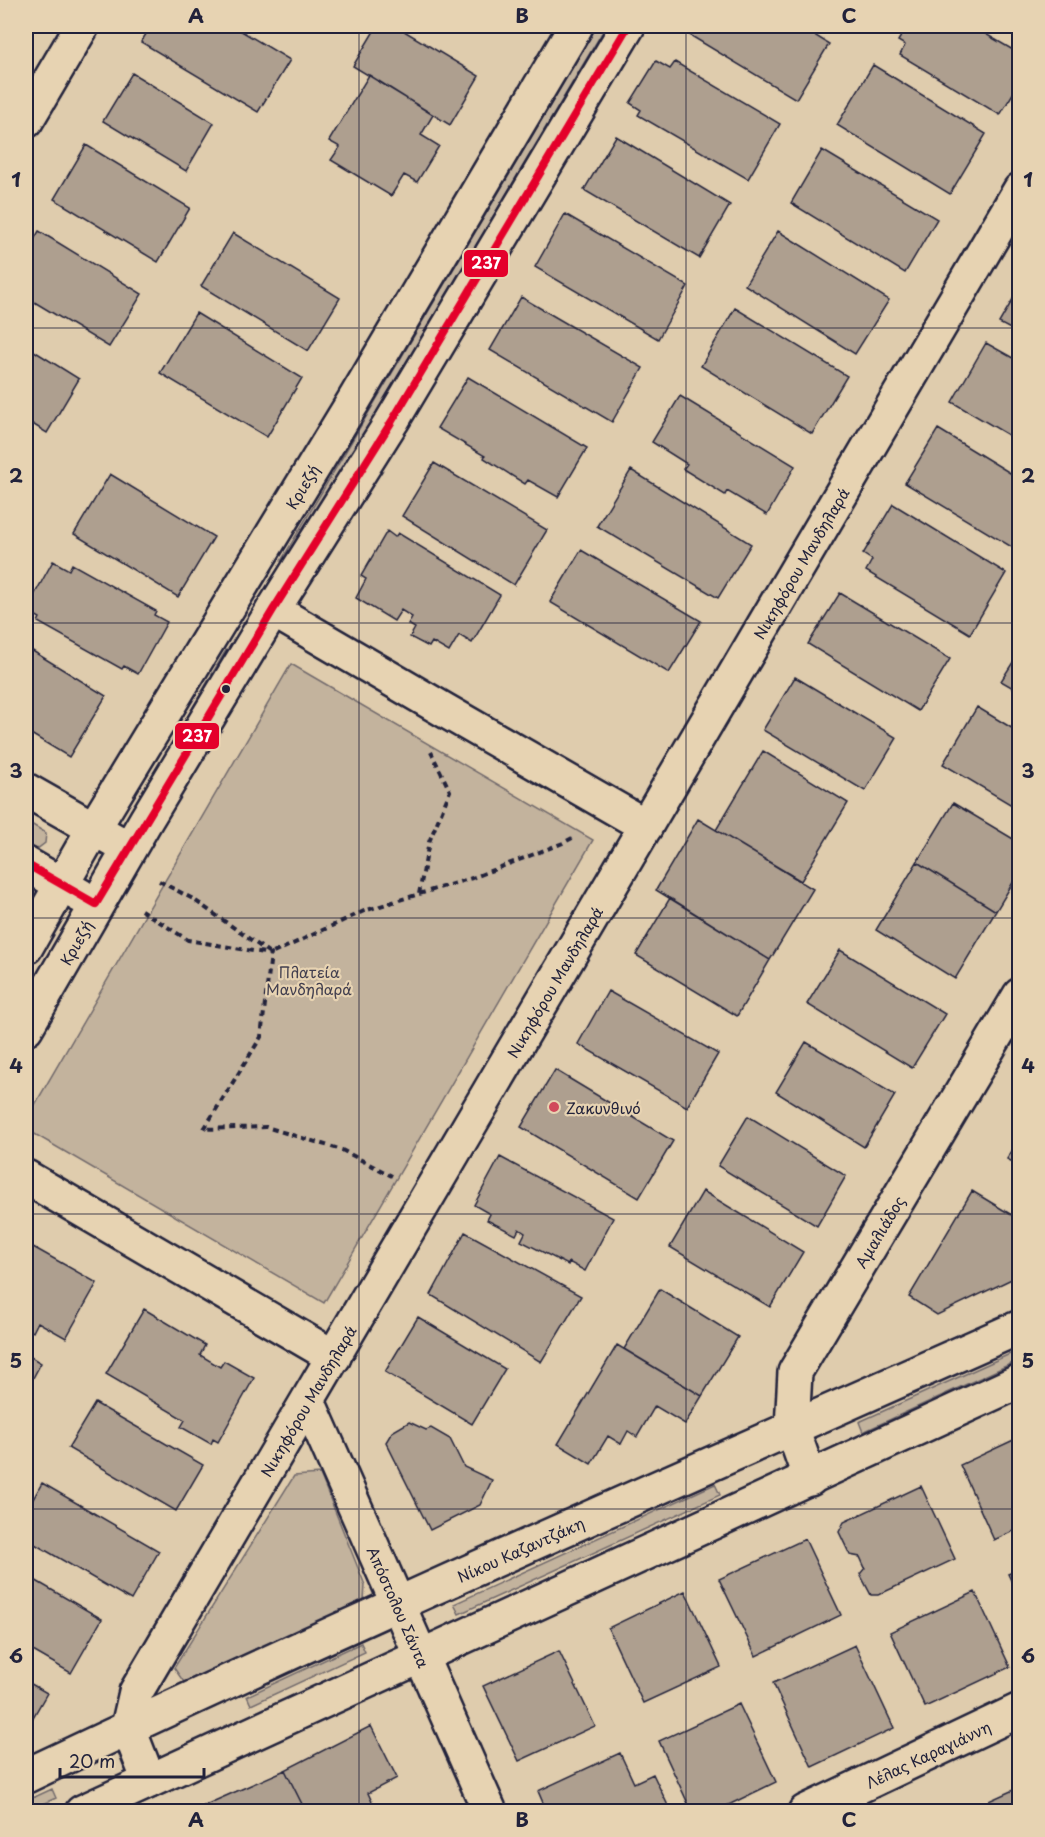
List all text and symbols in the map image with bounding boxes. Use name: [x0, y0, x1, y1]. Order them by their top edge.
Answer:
text: A: [188, 0, 204, 30]
text: B: [515, 0, 529, 30]
text: C: [841, 0, 857, 30]
text: 1: [11, 164, 21, 194]
text: 1: [1023, 164, 1033, 194]
line badge: 237: [463, 249, 509, 278]
text: 237: [471, 250, 502, 274]
text: 2: [9, 460, 23, 490]
street label: Κριεζή: [279, 460, 324, 513]
text: 2: [1021, 460, 1035, 490]
street label: Νικηφόρου Μανδηλαρά: [747, 483, 854, 643]
unlabelled marker: [220, 683, 232, 695]
line badge: 237: [174, 722, 220, 750]
text: 237: [182, 723, 213, 747]
text: 3: [9, 755, 23, 785]
text: 3: [1021, 755, 1035, 785]
street label: Νικηφόρου Μανδηλαρά: [500, 901, 608, 1062]
street label: Κριεζή: [53, 915, 98, 969]
park label: Πλατεία Μανδηλαρά: [266, 960, 352, 1000]
text: 4: [9, 1050, 23, 1080]
text: 4: [1021, 1050, 1035, 1080]
place label: Ζακυνθινό: [566, 1096, 641, 1119]
marker: Ζακυνθινό: [547, 1100, 561, 1114]
street label: Αμαλιάδος: [848, 1191, 910, 1272]
street label: Νικηφόρου Μανδηλαρά: [254, 1320, 361, 1481]
text: 5: [10, 1345, 22, 1375]
text: 5: [1022, 1345, 1034, 1375]
street label: Νίκου Καζαντζάκη: [453, 1510, 588, 1587]
street label: Απόστολου Σάντα: [362, 1542, 436, 1671]
text: 6: [9, 1640, 23, 1670]
text: 6: [1021, 1640, 1035, 1670]
street label: Λέλας Καραγιάννη: [862, 1714, 994, 1793]
scale bar: [60, 1741, 204, 1779]
text: 20 m: [69, 1747, 115, 1774]
text: A: [188, 1804, 204, 1834]
text: B: [515, 1804, 529, 1834]
text: C: [841, 1804, 857, 1834]

